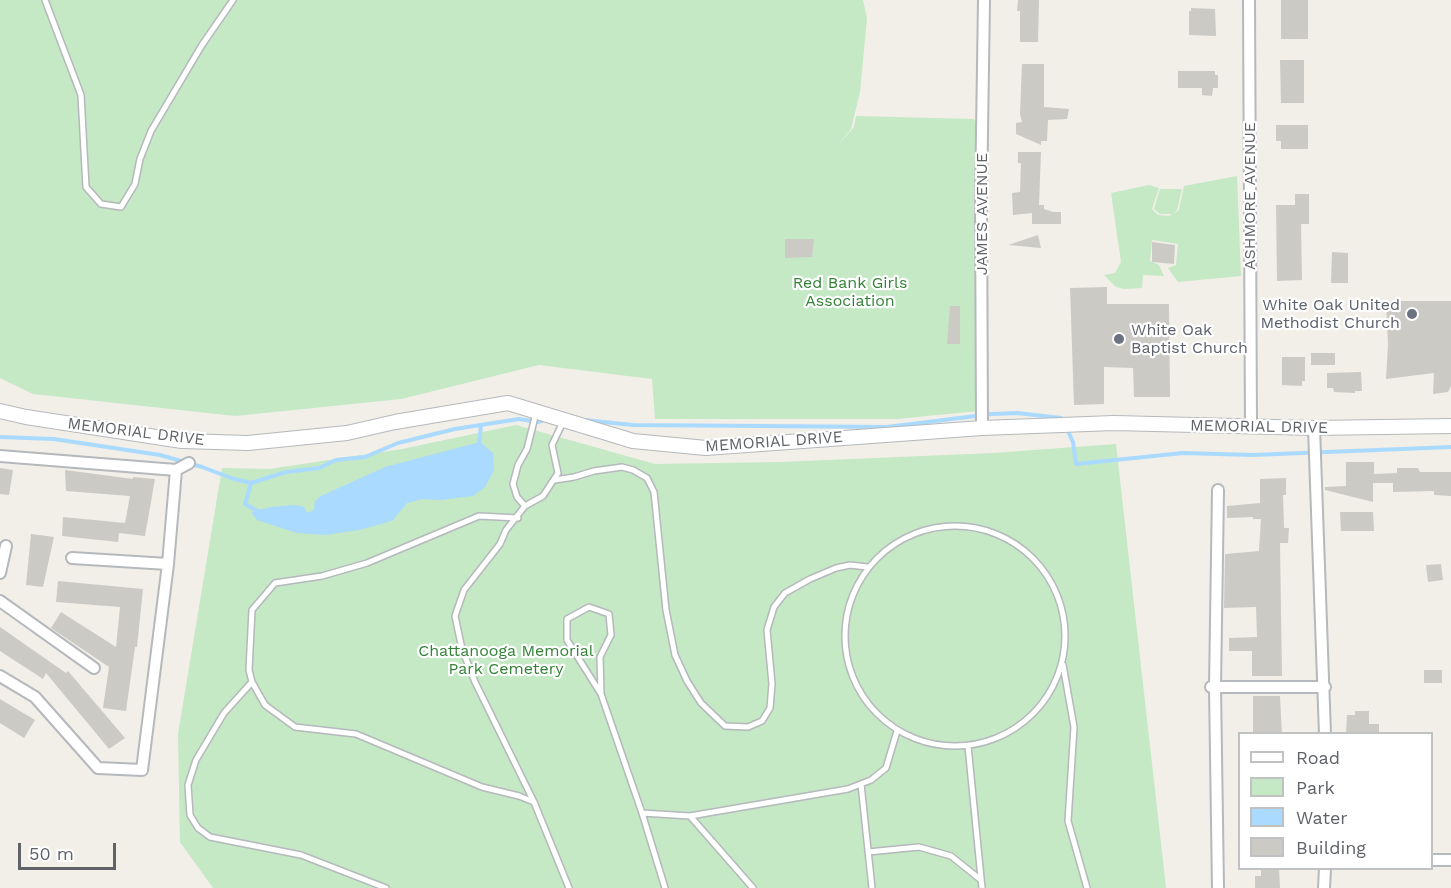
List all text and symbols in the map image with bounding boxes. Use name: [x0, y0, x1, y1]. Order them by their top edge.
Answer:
street label: ASHMORE AVENUE: [1240, 122, 1260, 270]
street label: JAMES AVENUE: [972, 153, 992, 275]
park label: Red Bank Girls Association: [793, 273, 907, 311]
place label: White Oak United Methodist Church: [1260, 295, 1400, 333]
marker: White Oak United Methodist Church: [1405, 307, 1419, 321]
place label: White Oak Baptist Church: [1131, 320, 1248, 358]
marker: White Oak Baptist Church: [1112, 332, 1126, 346]
street label: MEMORIAL DRIVE: [66, 414, 206, 450]
street label: MEMORIAL DRIVE: [1190, 416, 1328, 438]
street label: MEMORIAL DRIVE: [705, 428, 843, 456]
park label: Chattanooga Memorial Park Cemetery: [418, 641, 594, 679]
legend: [1238, 732, 1433, 870]
text: Road: [1296, 747, 1340, 768]
text: Park: [1296, 777, 1335, 798]
text: Water: [1296, 807, 1348, 828]
scale bar: [21, 831, 118, 869]
text: Building: [1296, 837, 1366, 858]
text: 50 m: [29, 843, 74, 864]

